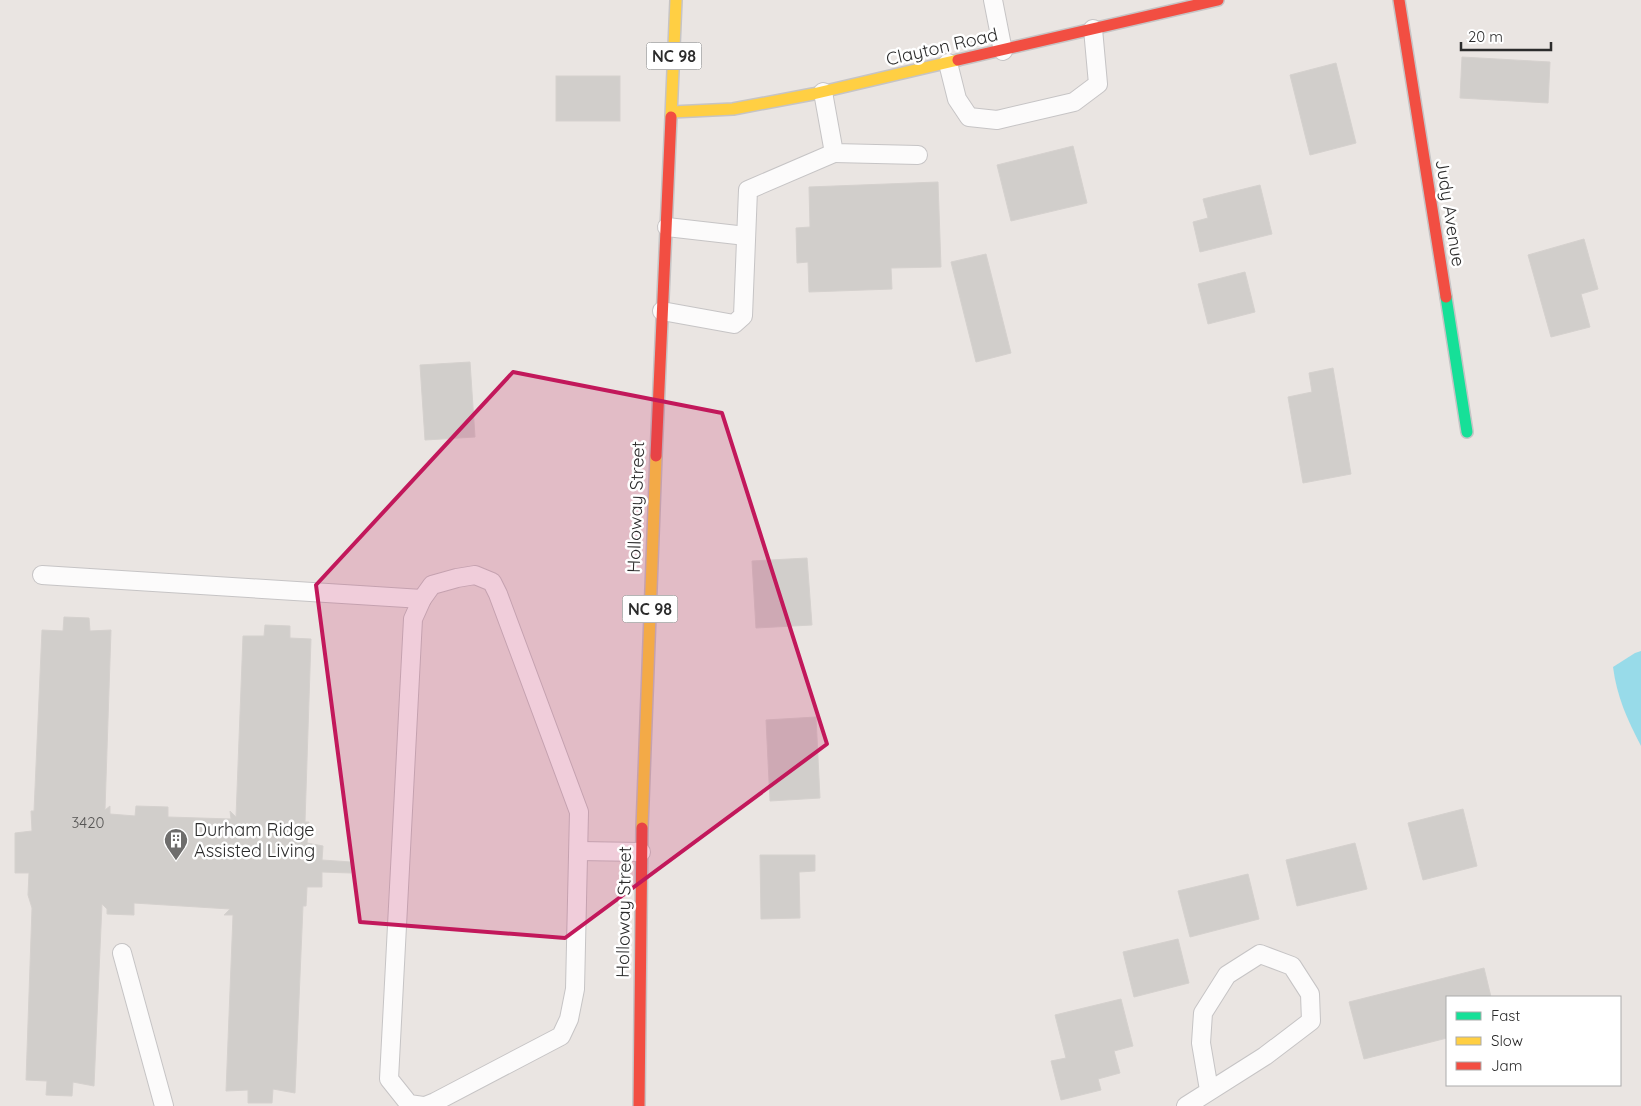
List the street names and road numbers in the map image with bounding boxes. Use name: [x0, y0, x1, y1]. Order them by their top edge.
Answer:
street label: Clayton Road: [884, 22, 1000, 71]
road number: NC 98: [646, 42, 702, 70]
street label: Judy Avenue: [1431, 158, 1470, 268]
street label: Holloway Street: [622, 441, 649, 573]
road number: NC 98: [622, 596, 678, 622]
street label: Holloway Street: [611, 846, 636, 978]

